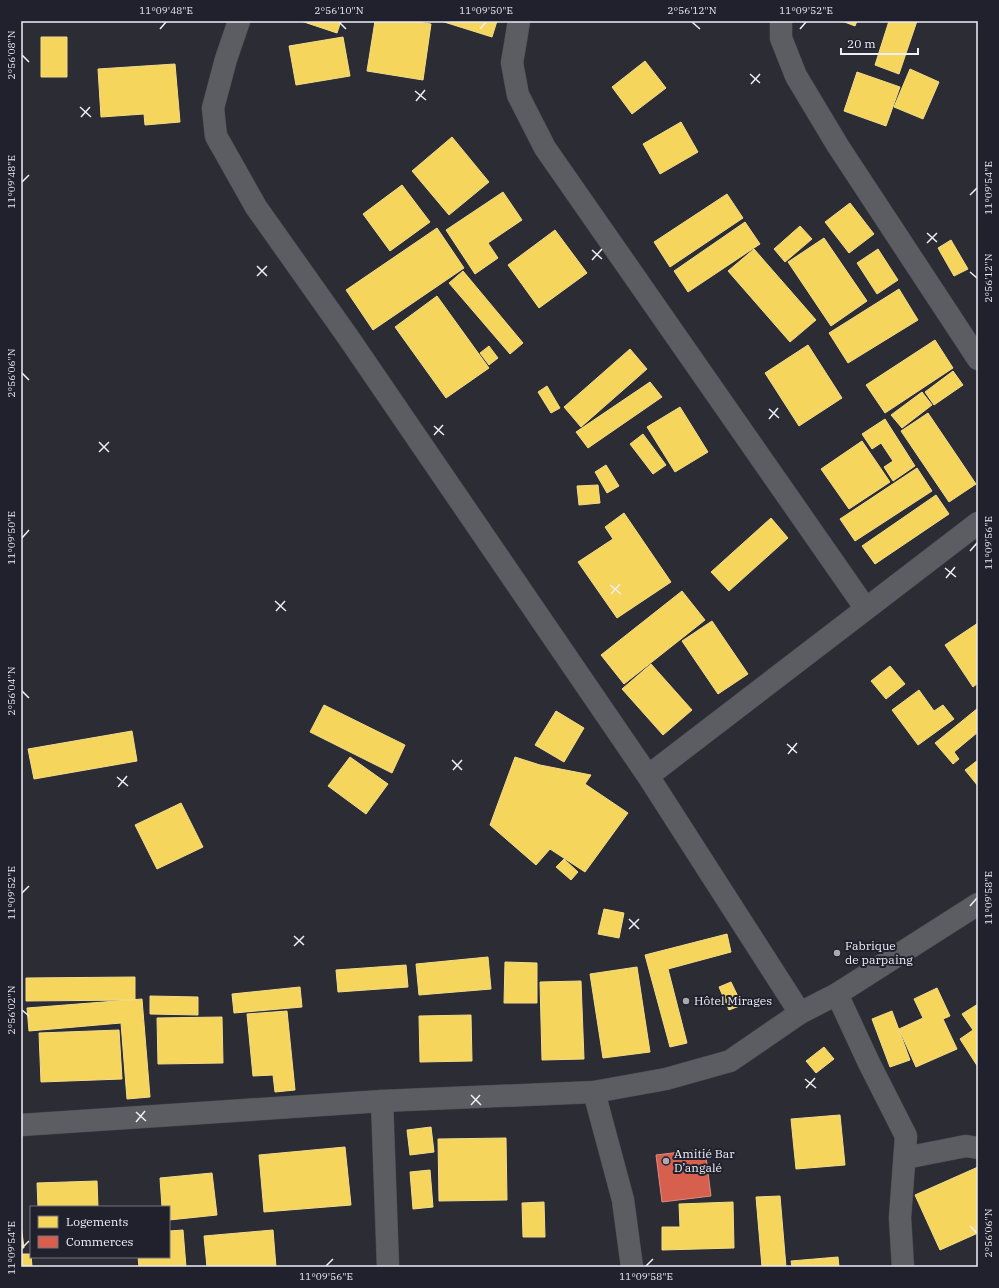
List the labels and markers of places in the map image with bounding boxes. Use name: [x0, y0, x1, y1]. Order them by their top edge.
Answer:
place label: Fabrique de parpaing: [845, 938, 913, 967]
marker: Fabrique de parpaing: [832, 948, 842, 958]
place label: Hôtel Mirages: [694, 993, 772, 1008]
marker: Hôtel Mirages: [681, 996, 691, 1006]
place label: Amitié Bar D’angalé: [674, 1146, 735, 1175]
marker: Amitié Bar D’angalé: [661, 1156, 671, 1166]

